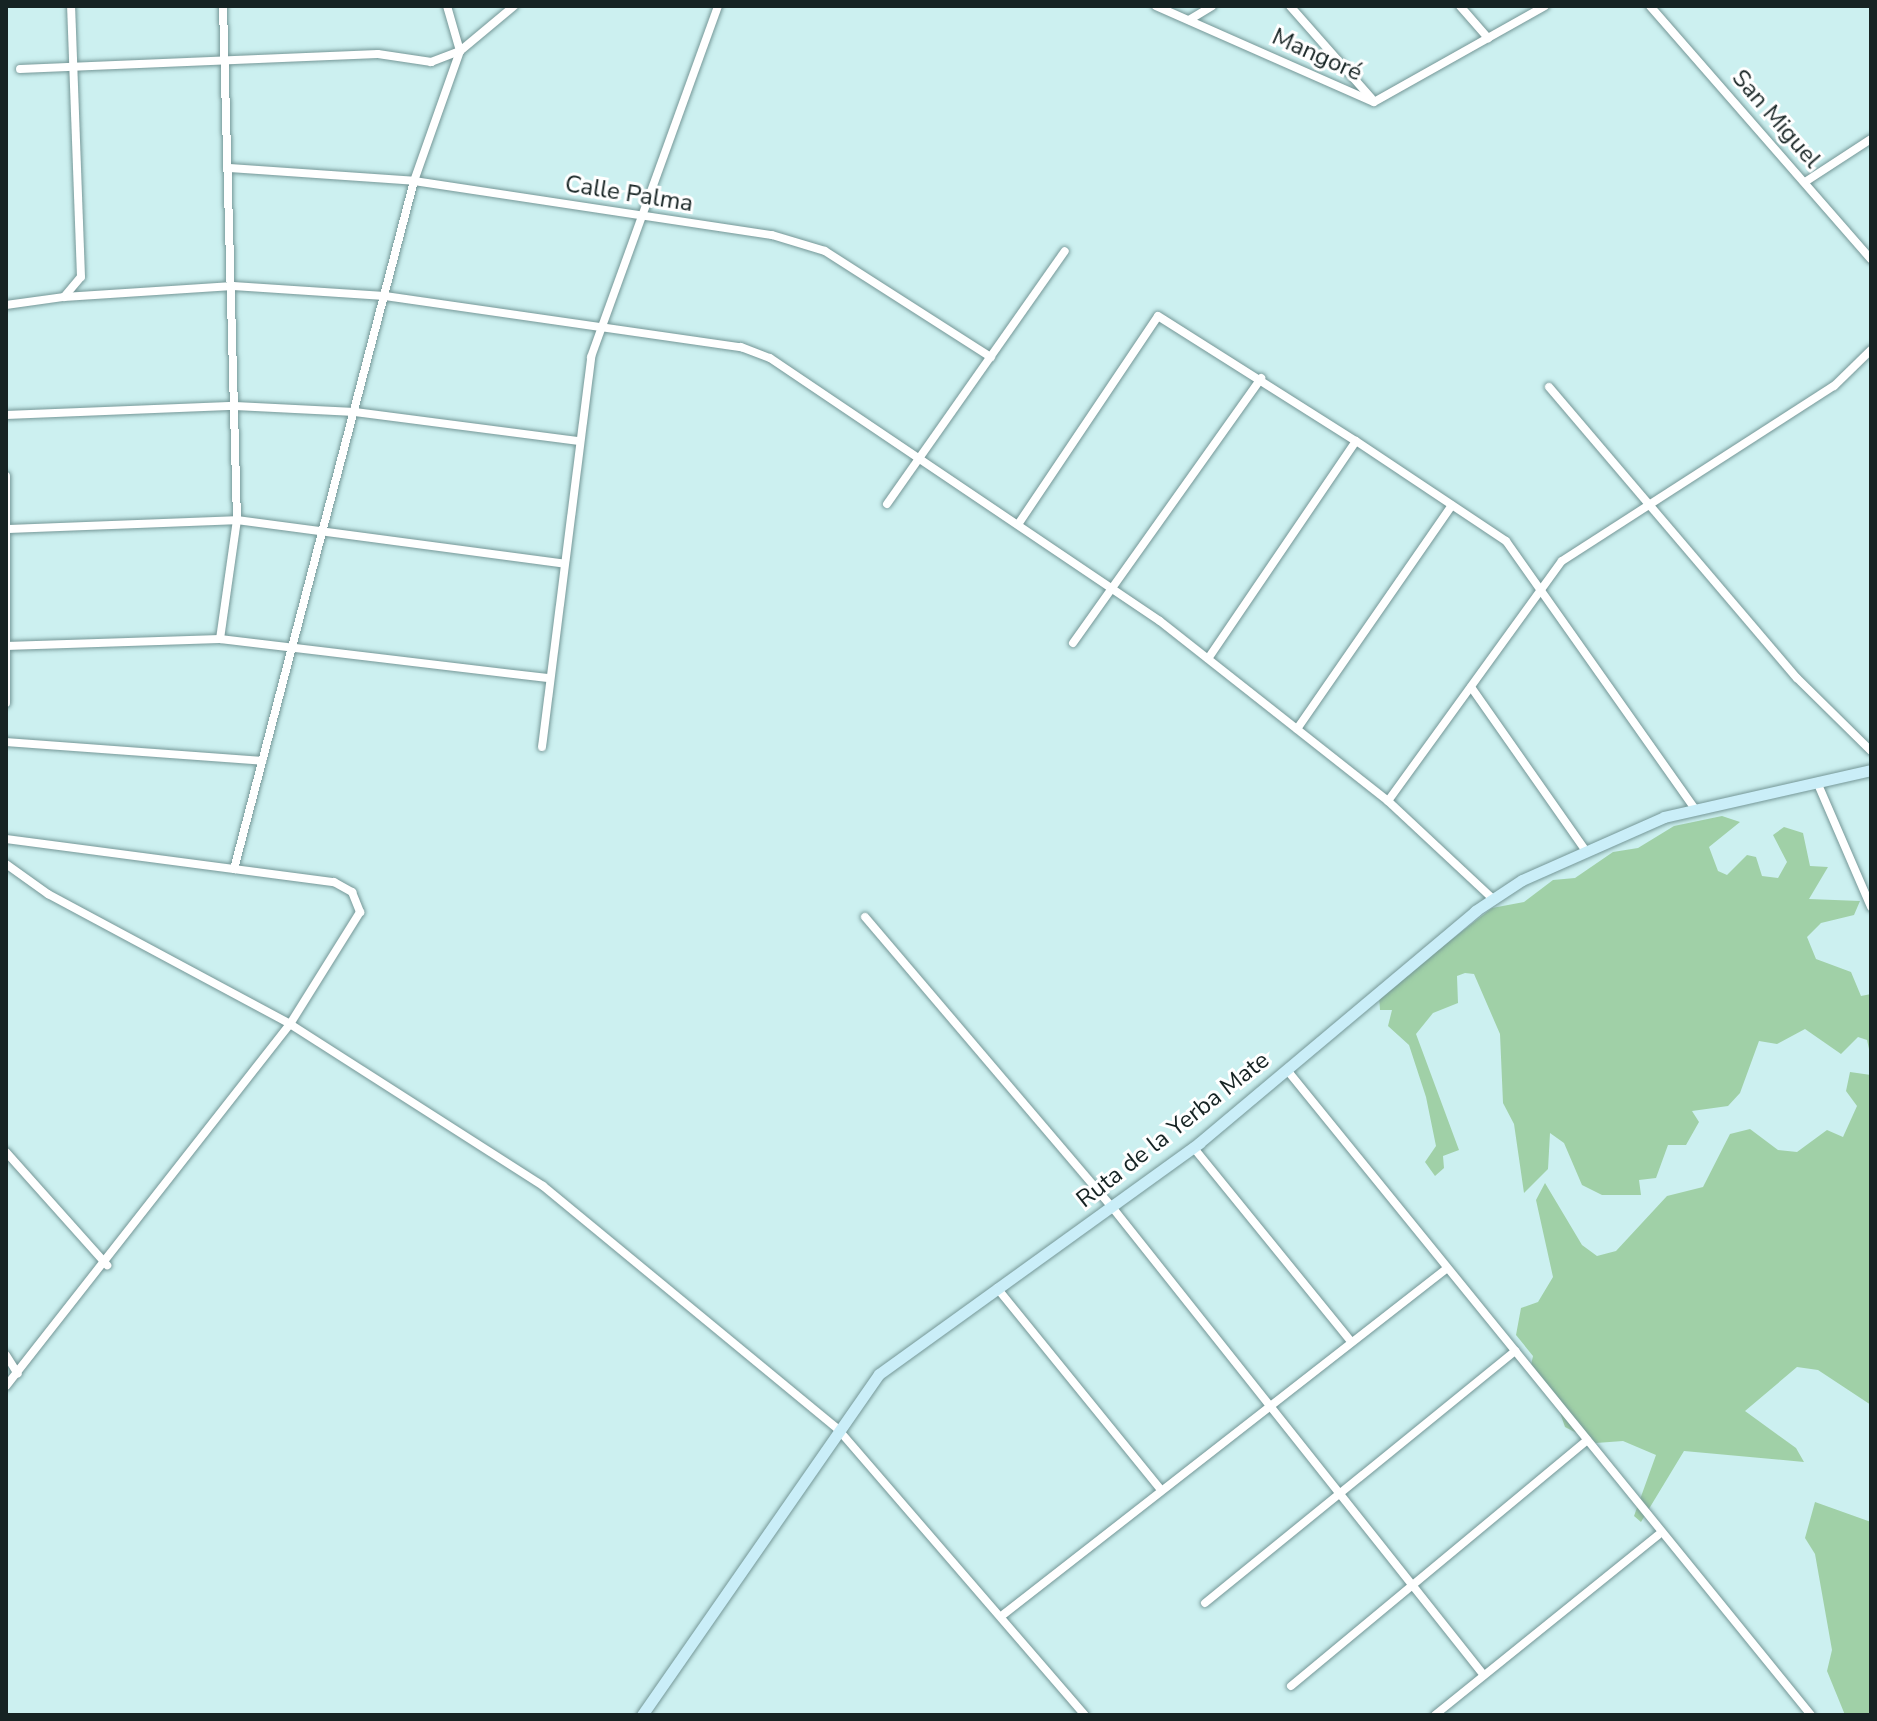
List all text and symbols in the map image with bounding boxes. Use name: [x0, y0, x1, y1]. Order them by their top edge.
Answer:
street label: Mangoré: [1268, 22, 1366, 88]
street label: San Miguel: [1726, 64, 1826, 174]
street label: Calle Palma: [563, 170, 695, 218]
street label: Ruta de la Yerba Mate: [1071, 1046, 1275, 1214]

